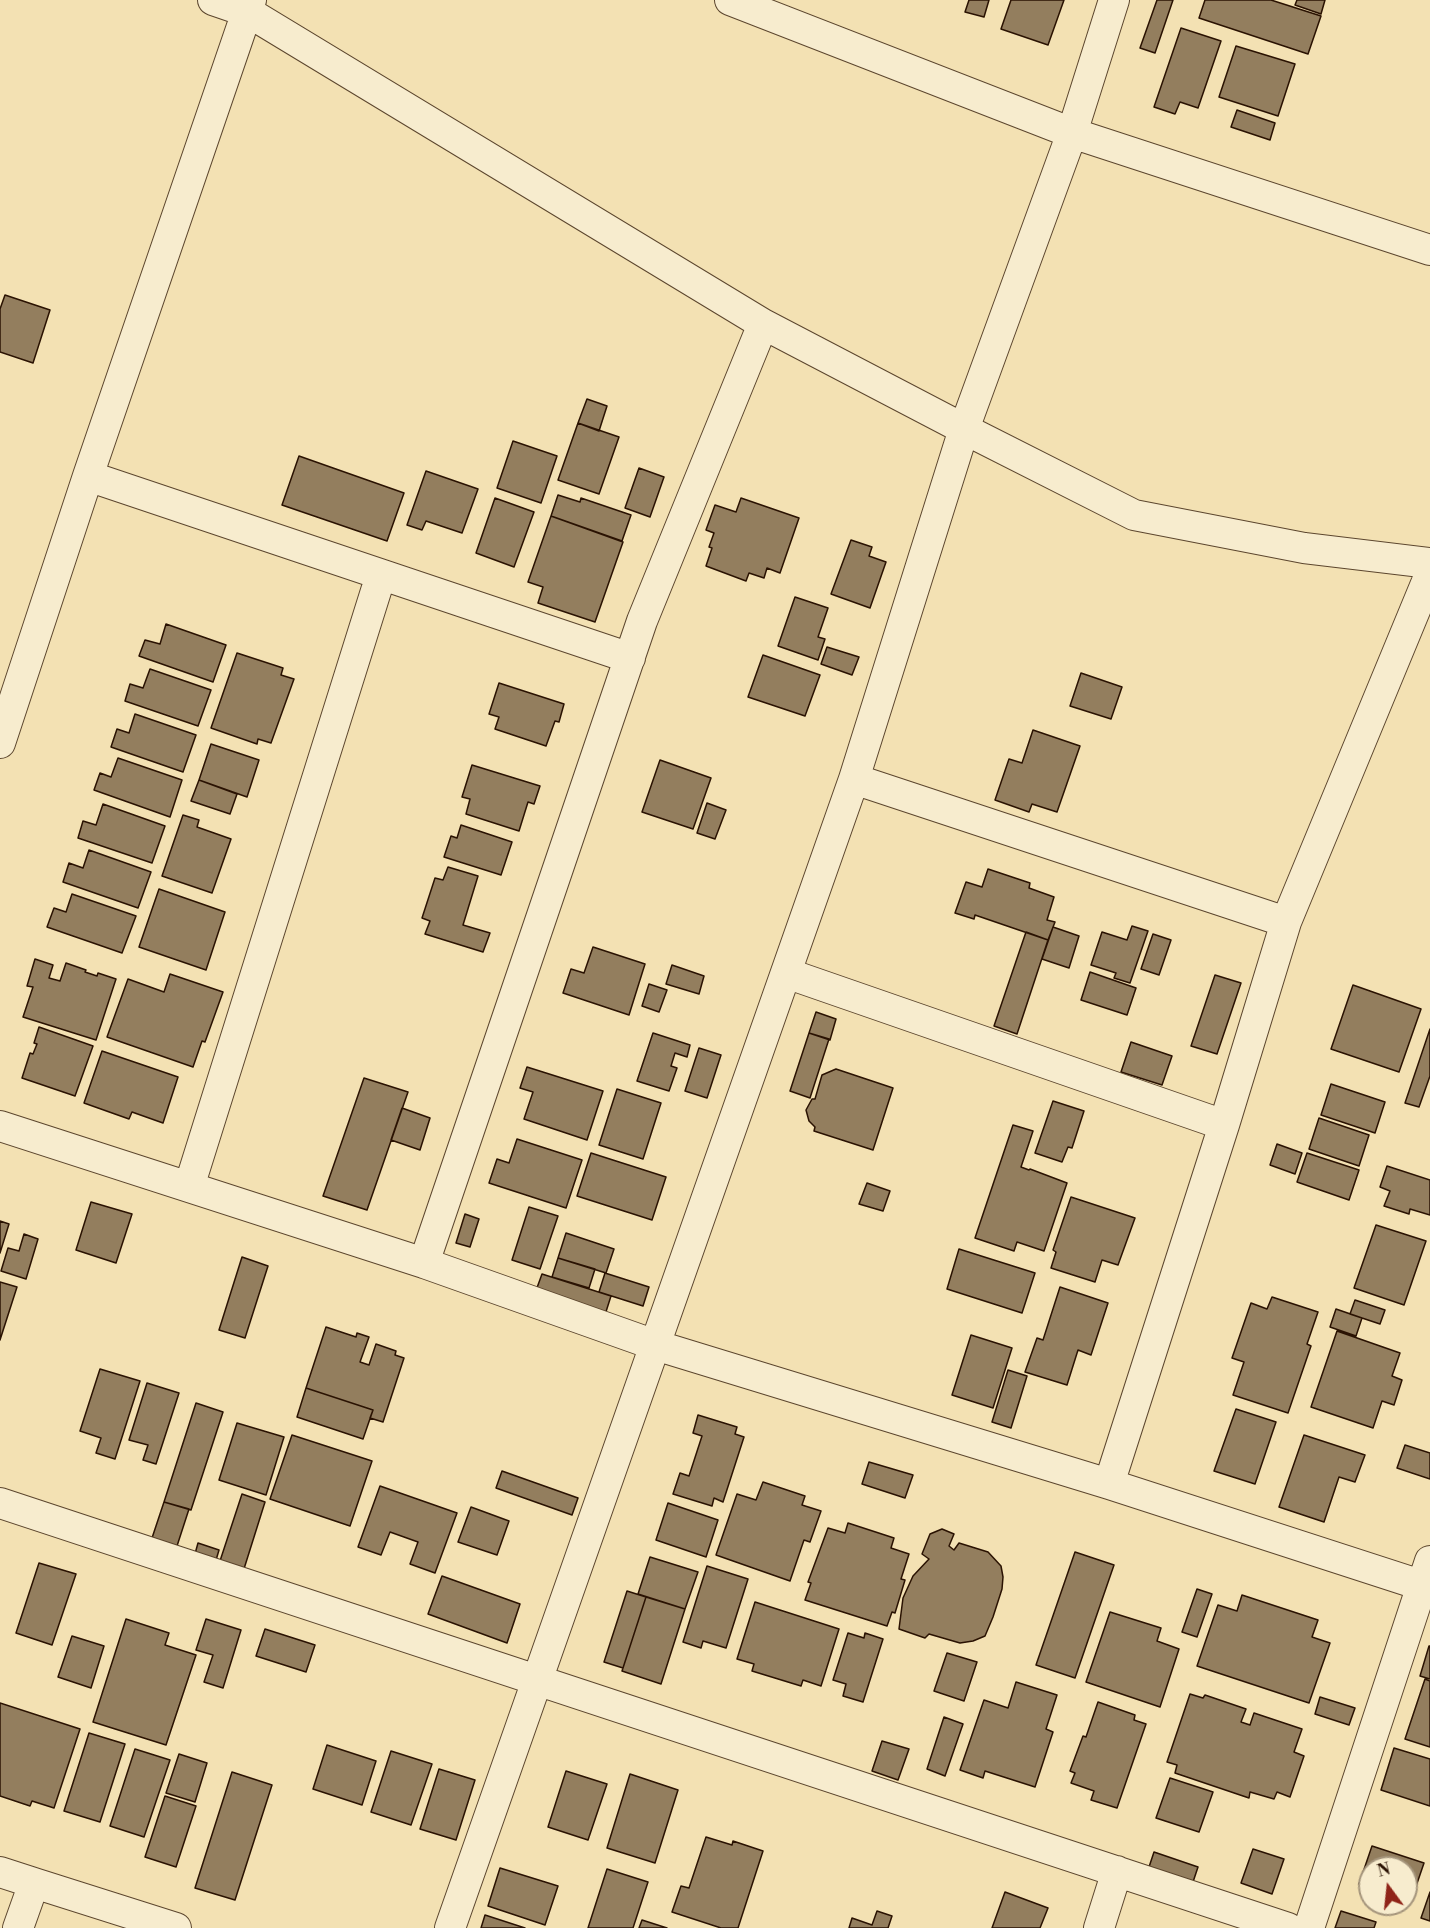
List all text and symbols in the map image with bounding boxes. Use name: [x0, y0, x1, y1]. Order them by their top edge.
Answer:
north arrow: [1358, 1856, 1418, 1916]
text: N: [1375, 1859, 1393, 1882]

